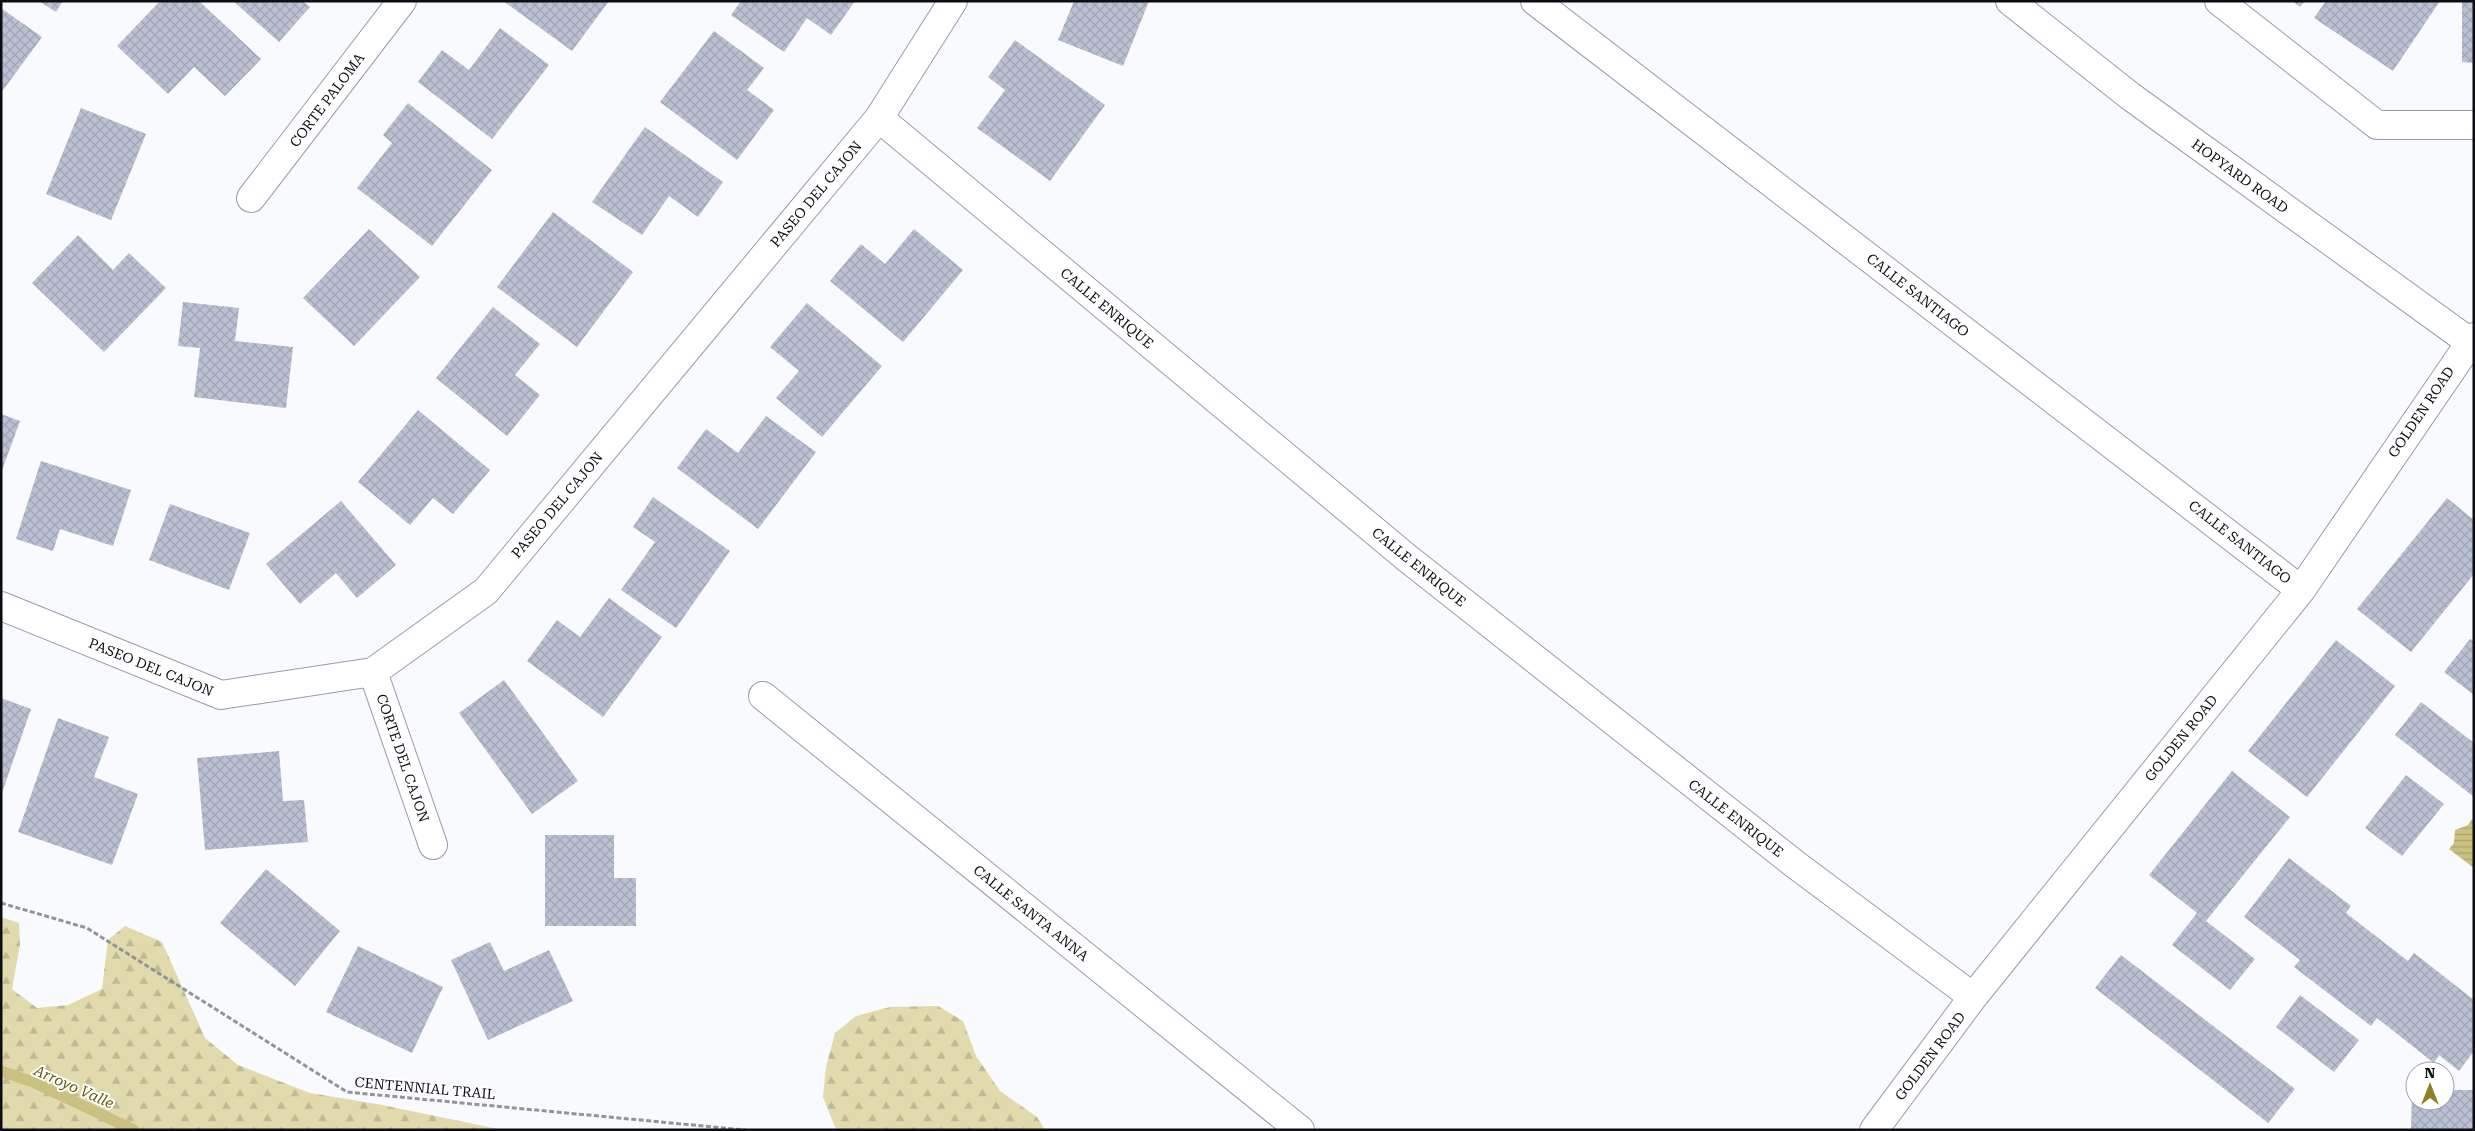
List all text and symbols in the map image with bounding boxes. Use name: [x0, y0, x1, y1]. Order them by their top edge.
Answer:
street label: CORTE PALOMA: [286, 50, 368, 150]
street label: HOPYARD ROAD: [2189, 136, 2292, 216]
street label: PASEO DEL CAJON: [767, 138, 865, 250]
street label: CALLE SANTIAGO: [1864, 250, 1972, 340]
street label: CALLE ENRIQUE: [1057, 265, 1157, 351]
street label: GOLDEN ROAD: [2385, 363, 2457, 461]
street label: PASEO DEL CAJON: [508, 449, 606, 561]
street label: CALLE SANTIAGO: [2186, 497, 2294, 587]
street label: CALLE ENRIQUE: [1369, 524, 1469, 610]
street label: PASEO DEL CAJON: [86, 635, 216, 699]
street label: CORTE DEL CAJON: [374, 692, 432, 824]
street label: GOLDEN ROAD: [2141, 692, 2221, 784]
street label: CALLE ENRIQUE: [1685, 776, 1787, 860]
street label: CALLE SANTA ANNA: [970, 862, 1092, 964]
street label: GOLDEN ROAD: [1892, 1009, 1968, 1103]
water label: Arroyo Valle: [30, 1061, 117, 1113]
north arrow: [2405, 1061, 2455, 1111]
text: N: [2425, 1065, 2436, 1081]
street label: CENTENNIAL TRAIL: [354, 1074, 496, 1102]

